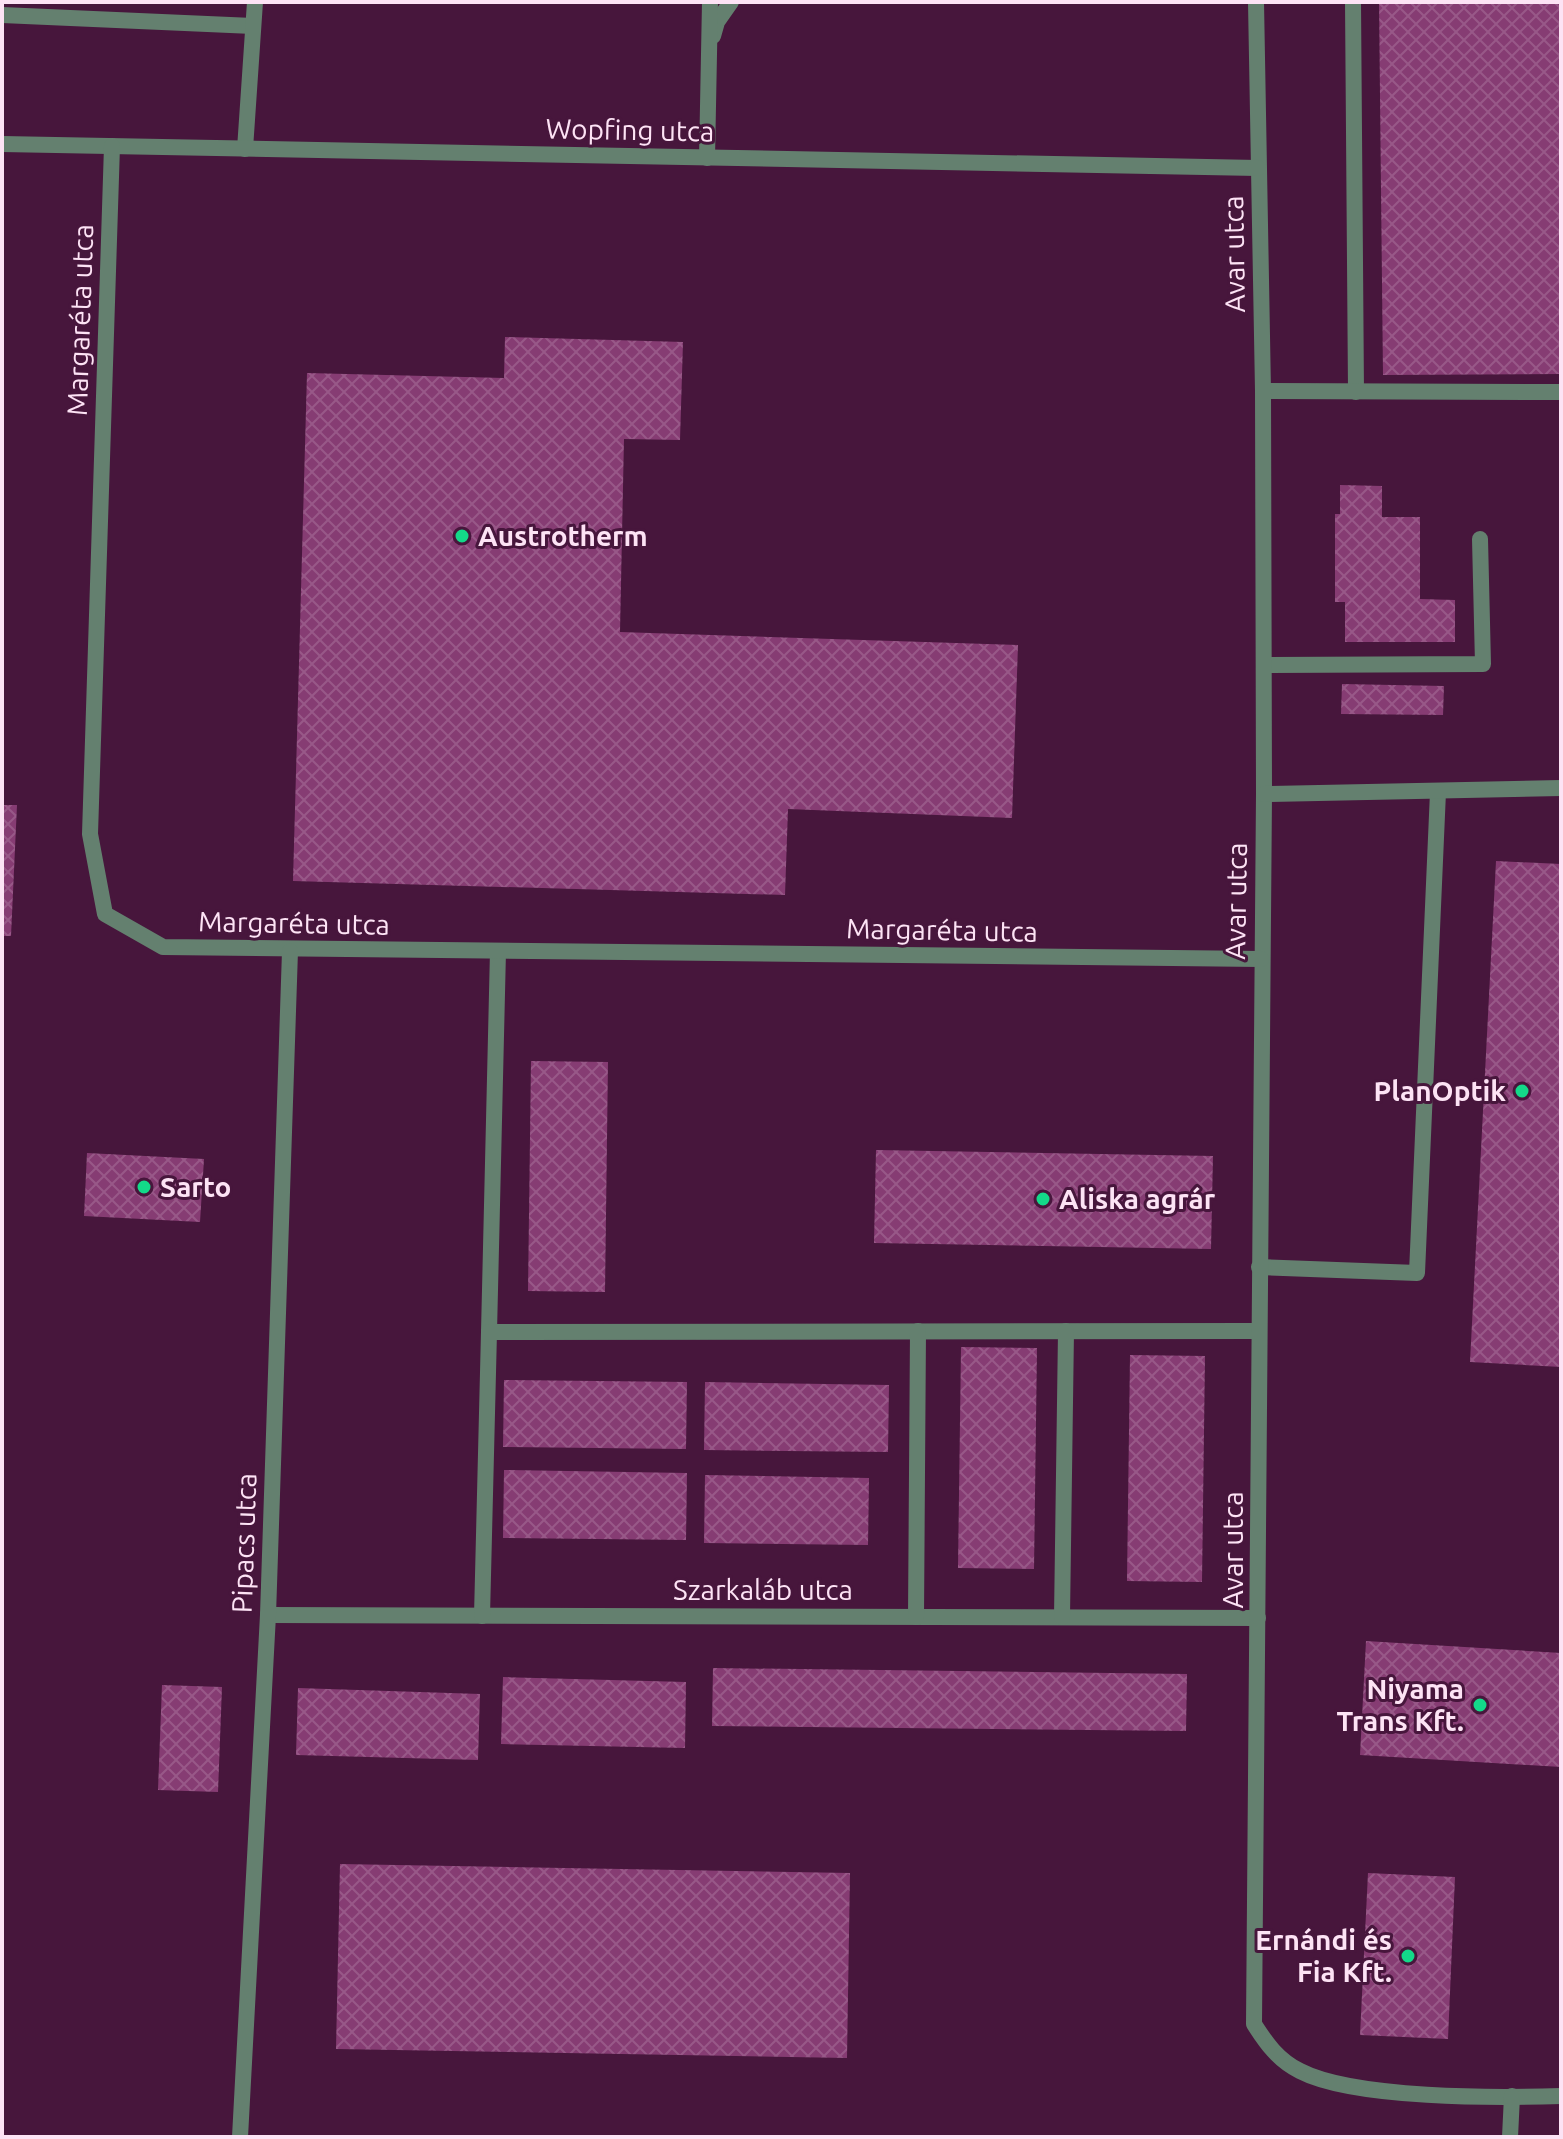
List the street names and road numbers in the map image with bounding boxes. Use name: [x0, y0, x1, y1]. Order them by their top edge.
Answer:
street label: Wopfing utca: [546, 113, 715, 146]
street label: Avar utca: [1217, 195, 1250, 313]
street label: Margaréta utca: [61, 224, 98, 416]
street label: Avar utca: [1219, 842, 1252, 960]
street label: Margaréta utca: [198, 905, 390, 940]
street label: Margaréta utca: [846, 912, 1038, 947]
street label: Pipacs utca: [226, 1472, 261, 1614]
street label: Avar utca: [1217, 1491, 1248, 1609]
street label: Szarkaláb utca: [673, 1574, 853, 1605]

